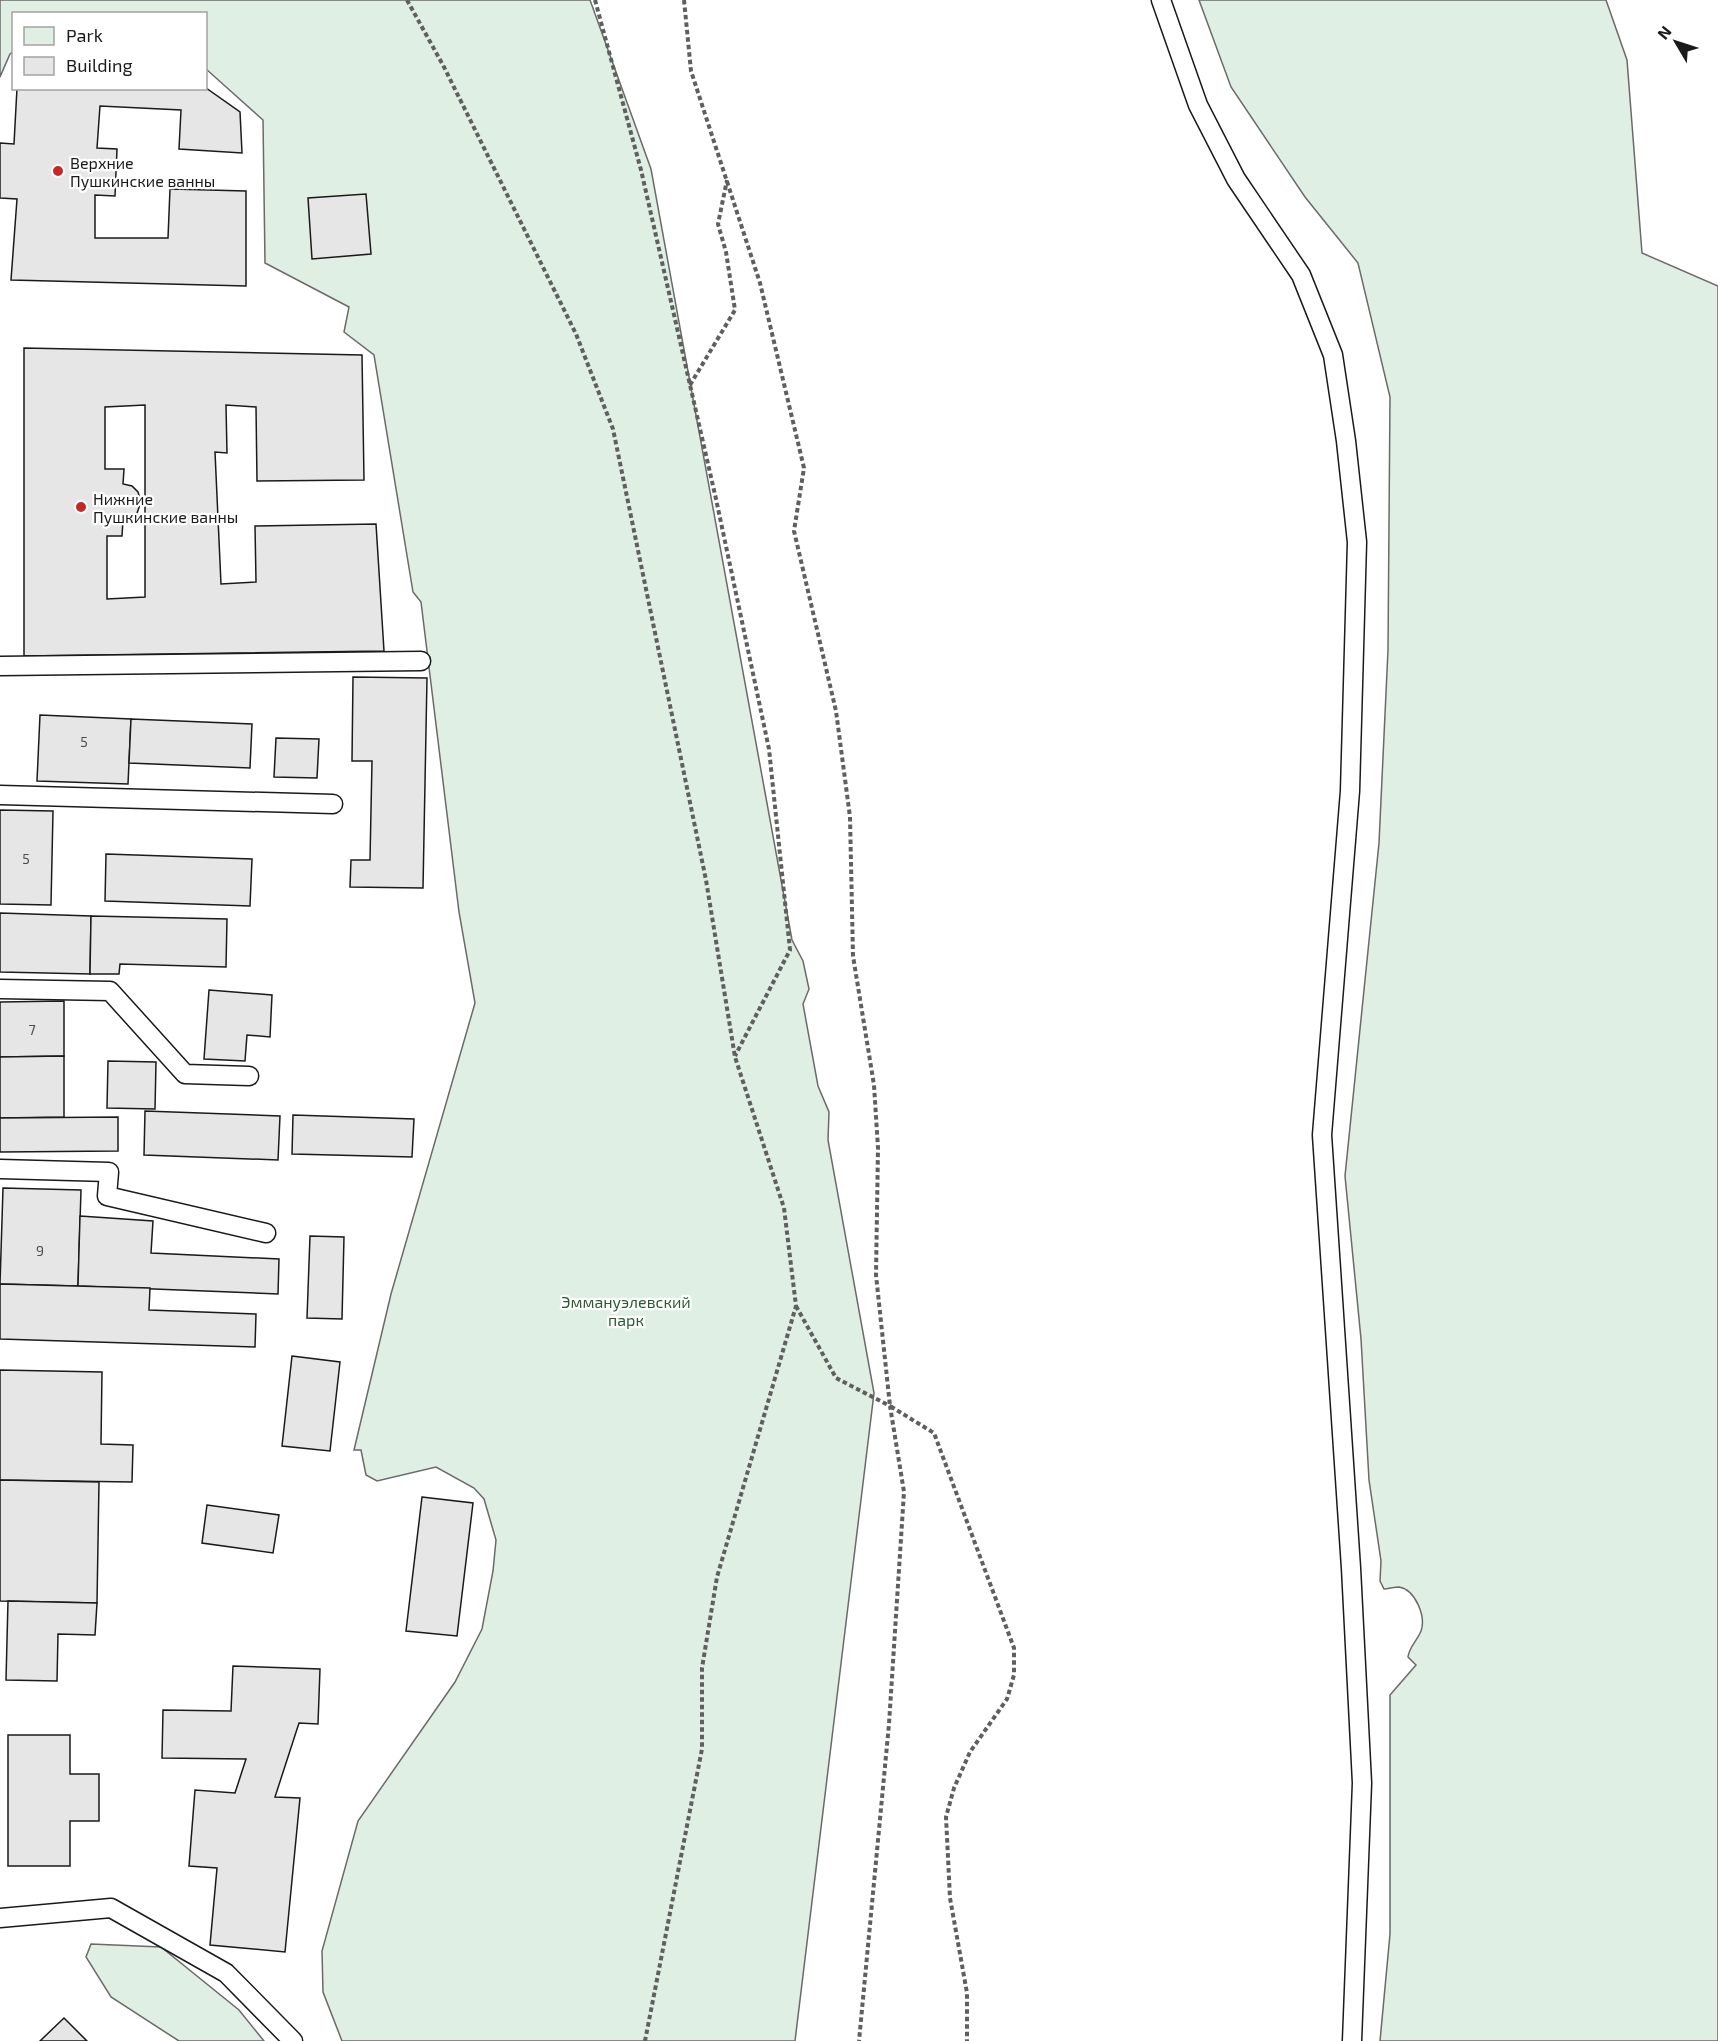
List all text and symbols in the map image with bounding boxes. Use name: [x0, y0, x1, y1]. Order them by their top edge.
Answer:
legend: [12, 12, 207, 90]
north arrow: [1646, 12, 1706, 72]
text: N: [1653, 22, 1675, 43]
text: Park: [66, 24, 103, 46]
text: Building: [66, 54, 133, 76]
place label: Верхние Пушкинские ванны: [70, 153, 215, 191]
marker: Верхние Пушкинские ванны: [51, 164, 65, 178]
place label: Нижние Пушкинские ванны: [93, 489, 238, 527]
marker: Нижние Пушкинские ванны: [74, 500, 88, 514]
house number: 5: [80, 733, 88, 750]
house number: 5: [22, 850, 30, 867]
house number: 7: [28, 1021, 36, 1038]
house number: 9: [36, 1242, 44, 1259]
park label: Эммануэлевский парк: [561, 1292, 691, 1329]

